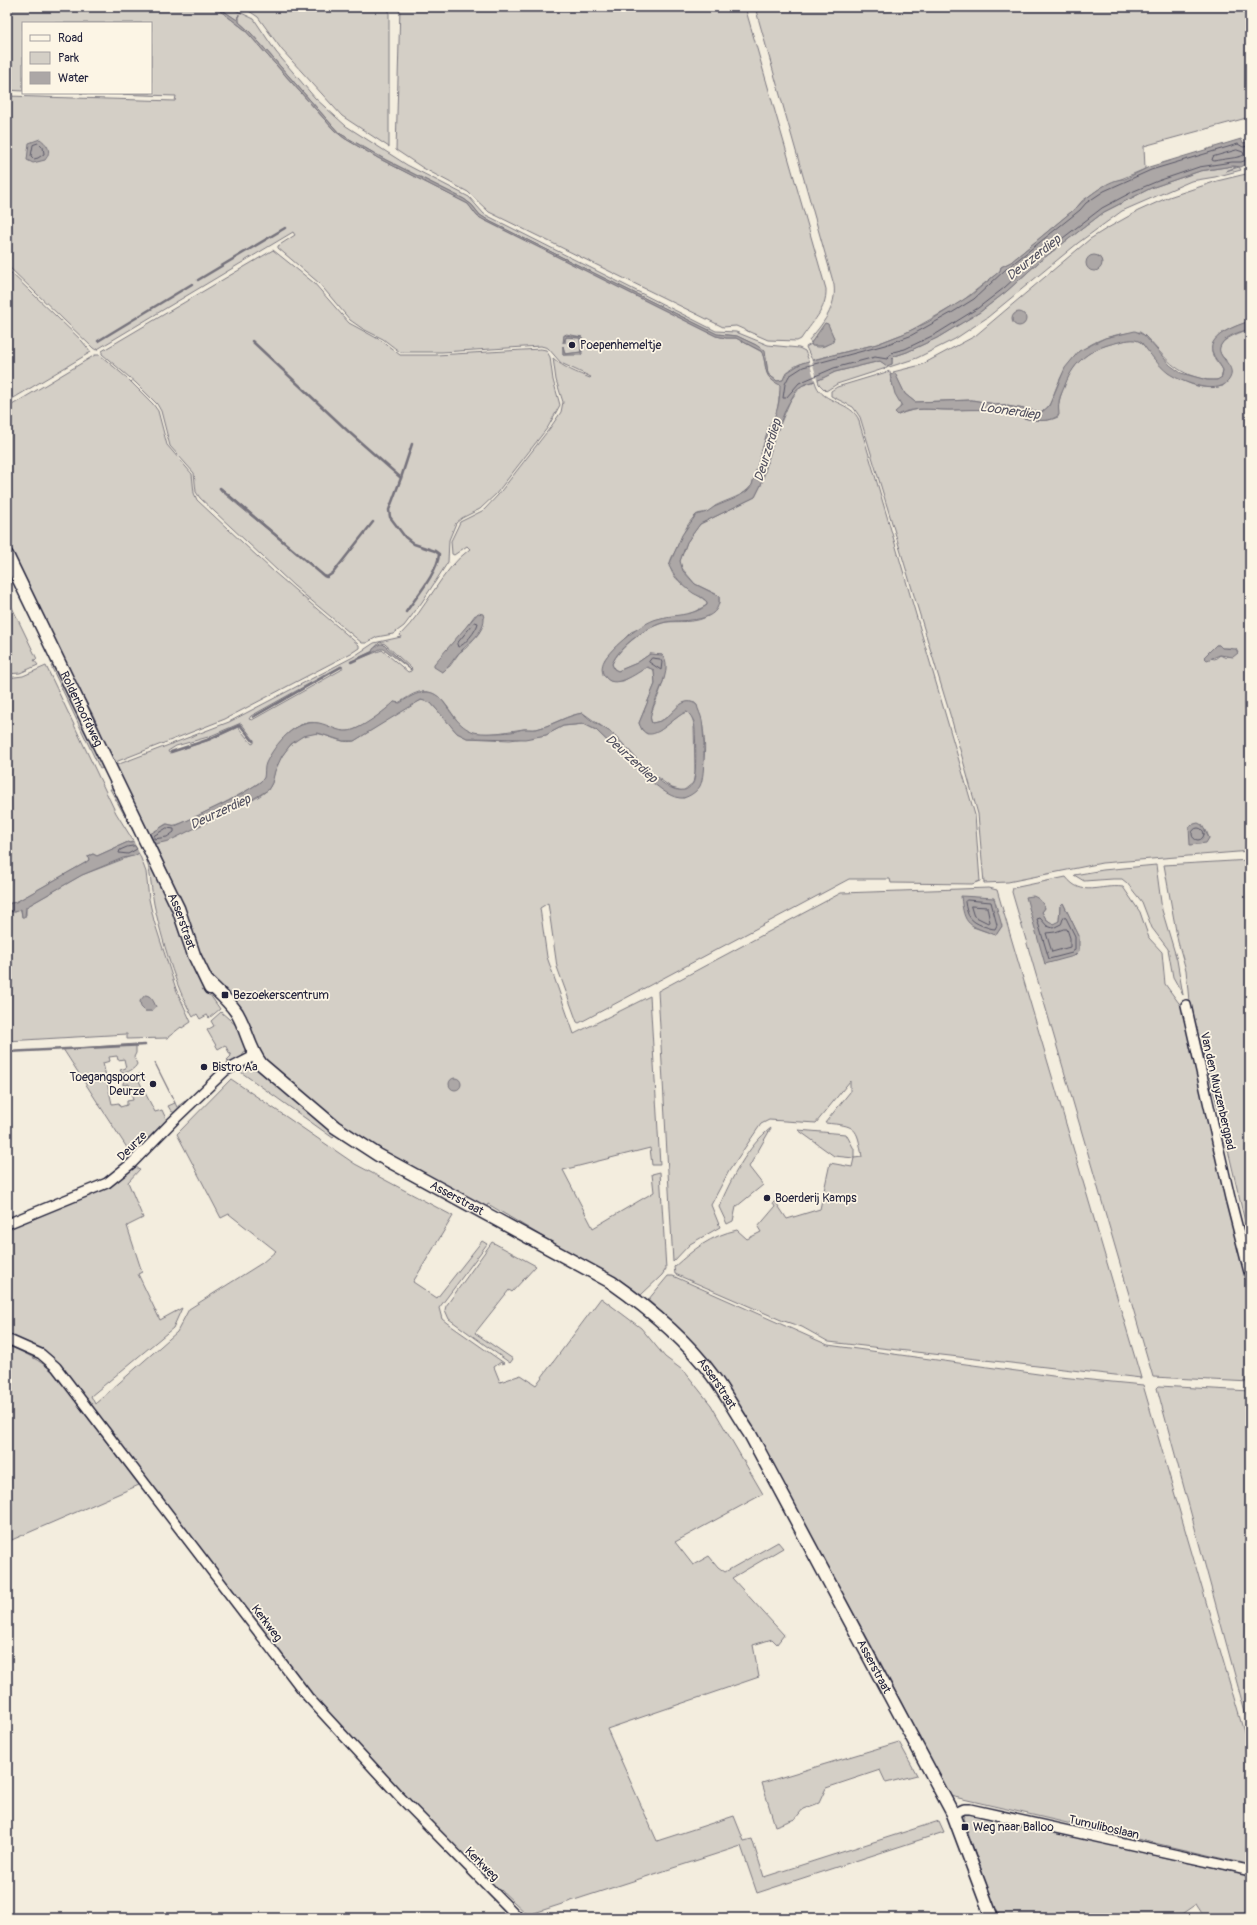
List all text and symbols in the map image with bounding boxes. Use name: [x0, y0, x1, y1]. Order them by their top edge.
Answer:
legend: [22, 22, 152, 94]
text: Road: [58, 31, 83, 46]
text: Park: [58, 51, 79, 66]
text: Water: [58, 71, 89, 86]
water label: Deurzerdiep: [1003, 231, 1065, 284]
place label: Poepenhemeltje: [580, 338, 662, 353]
marker: Poepenhemeltje: [567, 340, 577, 350]
water label: Loonerdiep: [979, 399, 1042, 423]
water label: Deurzerdiep: [751, 416, 785, 483]
street label: Rolderhoofdweg: [56, 669, 106, 749]
water label: Deurzerdiep: [602, 731, 661, 787]
water label: Deurzerdiep: [188, 791, 254, 833]
street label: Asserstraat: [164, 891, 199, 952]
place label: Bezoekerscentrum: [233, 988, 329, 1003]
marker: Bezoekerscentrum: [220, 990, 230, 1000]
street label: Van den Muyzenbergpad: [1197, 1031, 1238, 1152]
place label: Bistro Aa: [212, 1060, 258, 1075]
marker: Bistro Aa: [199, 1062, 209, 1072]
place label: Toegangspoort Deurze: [69, 1070, 145, 1099]
marker: Toegangspoort Deurze: [148, 1079, 158, 1089]
street label: Deurze: [114, 1128, 150, 1164]
street label: Asserstraat: [427, 1178, 486, 1219]
place label: Boerderij Kamps: [775, 1191, 857, 1206]
marker: Boerderij Kamps: [762, 1193, 772, 1203]
street label: Asserstraat: [694, 1355, 739, 1412]
street label: Kerkweg: [248, 1602, 285, 1645]
street label: Asserstraat: [853, 1637, 894, 1696]
street label: Tumuliboslaan: [1067, 1812, 1141, 1843]
place label: Weg naar Balloo: [973, 1820, 1054, 1835]
marker: Weg naar Balloo: [960, 1822, 970, 1832]
street label: Kerkweg: [461, 1844, 502, 1885]

